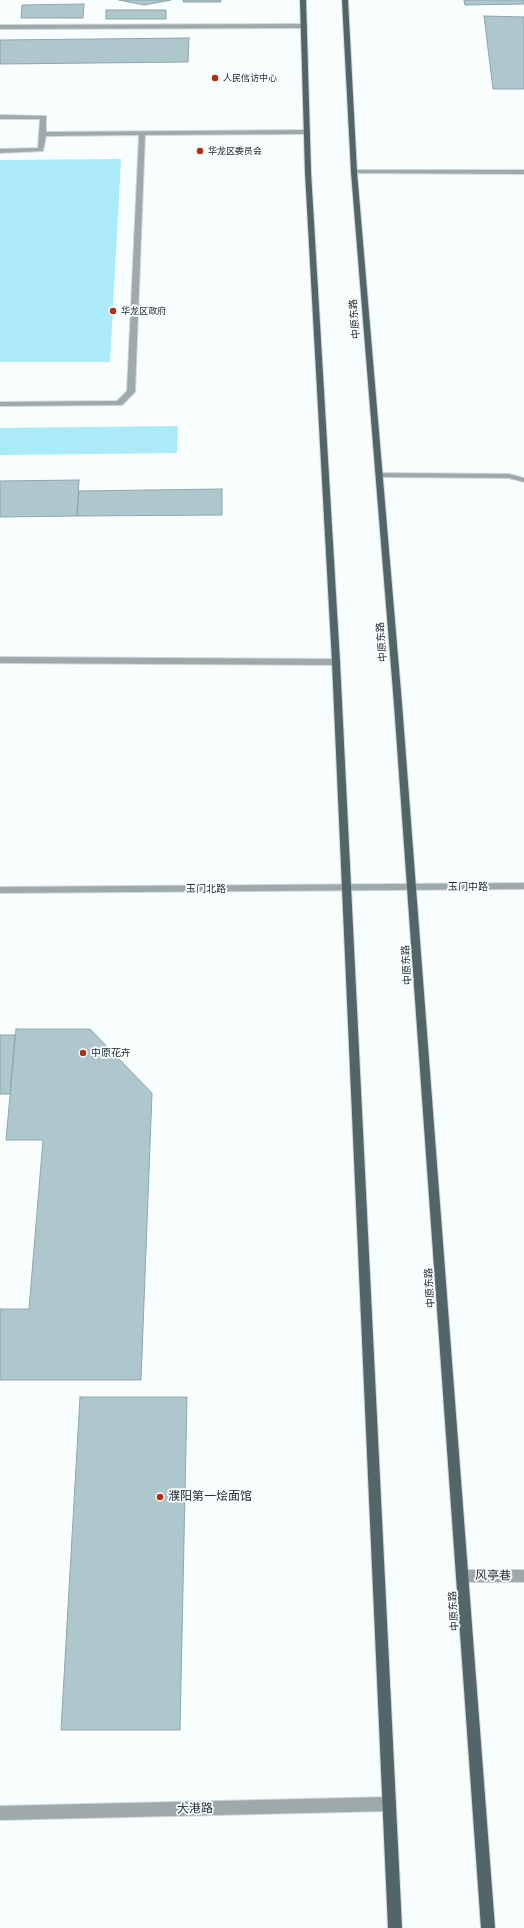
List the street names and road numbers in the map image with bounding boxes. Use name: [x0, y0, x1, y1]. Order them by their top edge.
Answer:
street label: 中原东路: [347, 299, 363, 339]
street label: 中原东路: [374, 622, 390, 662]
street label: 玉门中路: [448, 881, 488, 893]
street label: 玉门北路: [186, 883, 226, 895]
street label: 中原东路: [400, 945, 414, 985]
street label: 中原东路: [423, 1268, 437, 1308]
street label: 风亭巷: [475, 1568, 511, 1584]
street label: 中原东路: [447, 1591, 461, 1631]
street label: 大港路: [177, 1801, 213, 1817]

